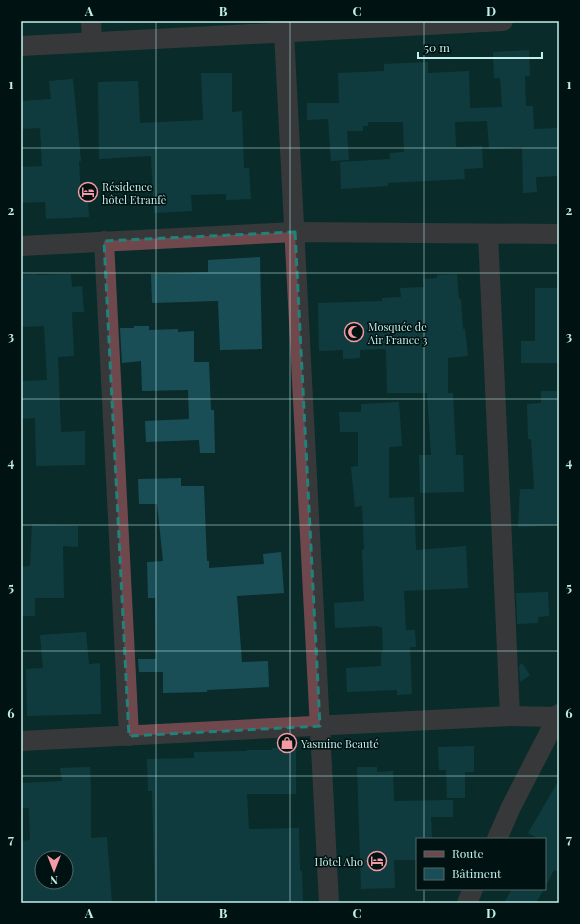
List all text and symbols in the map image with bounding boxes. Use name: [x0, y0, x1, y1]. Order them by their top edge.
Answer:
text: A: [84, 2, 94, 19]
text: B: [219, 2, 228, 19]
text: C: [352, 2, 362, 19]
text: D: [486, 2, 496, 19]
scale bar: [418, 34, 542, 60]
text: 50 m: [424, 39, 450, 55]
text: 1: [9, 75, 14, 92]
text: 1: [567, 75, 572, 92]
place label: Résidence hôtel Etranfê: [102, 179, 167, 207]
hotel icon: Résidence hôtel Etranfê: [77, 181, 99, 203]
text: 2: [8, 201, 15, 218]
text: 2: [566, 201, 573, 218]
place label: Mosquée de Air France 3: [367, 319, 427, 347]
mosque icon: Mosquée de Air France 3: [343, 321, 365, 343]
text: 3: [8, 327, 14, 344]
text: 3: [566, 327, 572, 344]
text: 4: [8, 453, 15, 470]
text: 4: [566, 453, 573, 470]
text: 5: [8, 578, 14, 595]
text: 5: [566, 578, 572, 595]
text: 6: [7, 704, 15, 721]
text: 6: [565, 704, 573, 721]
shop icon: Yasmine Beauté: [276, 732, 298, 754]
place label: Yasmine Beauté: [300, 736, 379, 751]
text: 7: [8, 830, 14, 847]
text: 7: [566, 830, 572, 847]
legend: [416, 838, 546, 890]
text: Route: [452, 845, 484, 861]
north arrow: [34, 850, 74, 890]
hotel icon: Hôtel Aho: [366, 850, 388, 872]
place label: Hôtel Aho: [314, 854, 363, 869]
text: Bâtiment: [452, 865, 502, 881]
text: N: [50, 873, 58, 888]
text: A: [84, 904, 94, 921]
text: B: [219, 904, 228, 921]
text: C: [352, 904, 362, 921]
text: D: [486, 904, 496, 921]

